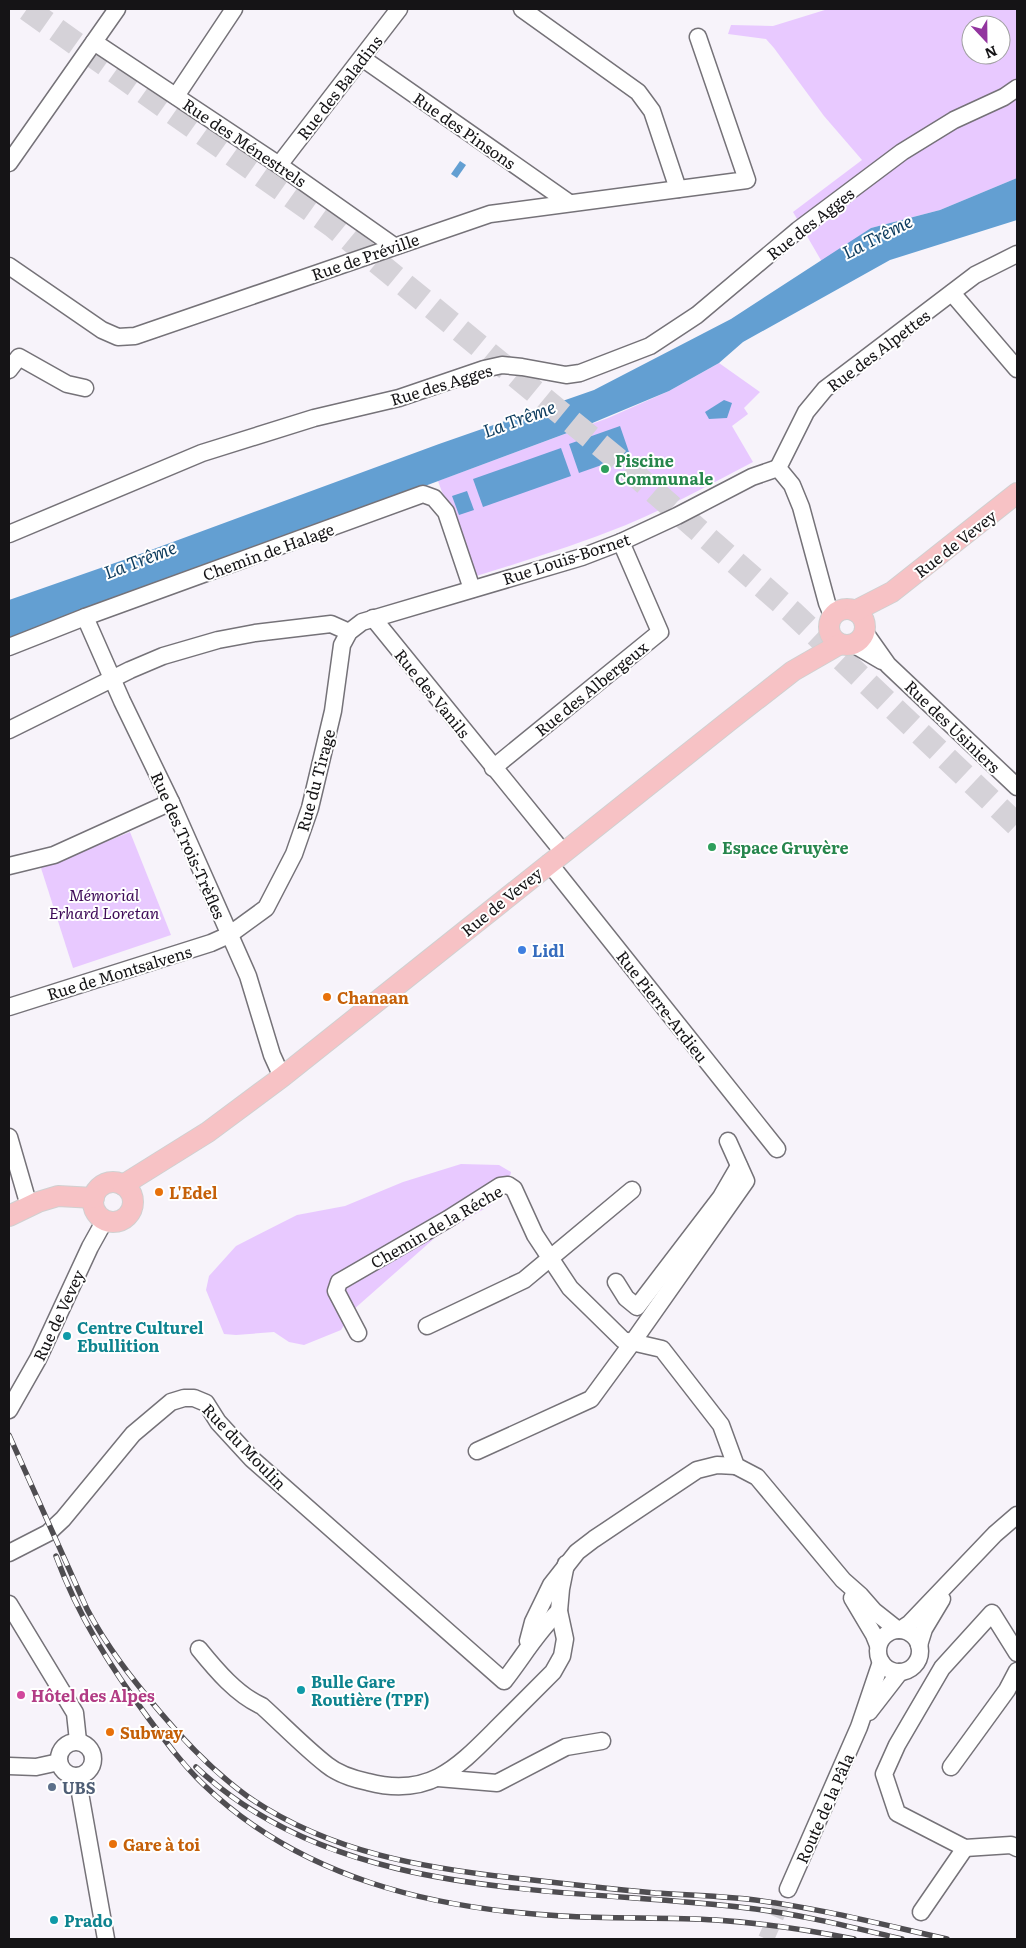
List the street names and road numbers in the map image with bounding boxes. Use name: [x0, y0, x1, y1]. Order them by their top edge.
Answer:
street label: Rue des Baladins: [291, 30, 387, 144]
street label: Rue des Pinsons: [409, 86, 521, 174]
street label: Rue des Ménestrels: [178, 92, 312, 192]
street label: Rue des Agges: [761, 181, 859, 265]
street label: Rue de Préville: [308, 226, 422, 286]
street label: Rue des Alpettes: [821, 303, 935, 397]
street label: Rue des Agges: [387, 357, 495, 411]
street label: Rue de Vevey: [909, 503, 1002, 583]
street label: Chemin de Halage: [199, 516, 337, 586]
street label: Rue Louis-Bornet: [499, 526, 633, 590]
street label: Rue des Albergeux: [529, 634, 653, 741]
street label: Rue des Vanils: [390, 643, 476, 743]
street label: Rue des Usiniers: [900, 674, 1006, 778]
street label: Rue du Tirage: [290, 726, 340, 834]
street label: Rue des Trois-Trèfles: [146, 768, 232, 922]
street label: Rue de Vevey: [455, 860, 547, 941]
street label: Rue de Montsalvens: [44, 939, 194, 1005]
street label: Rue Pierre-Ardieu: [612, 945, 714, 1067]
street label: Chemin de la Réche: [366, 1178, 506, 1274]
street label: Rue de Vevey: [26, 1265, 90, 1365]
street label: Rue du Moulin: [198, 1397, 293, 1495]
street label: Route de la Pâla: [789, 1749, 859, 1867]

